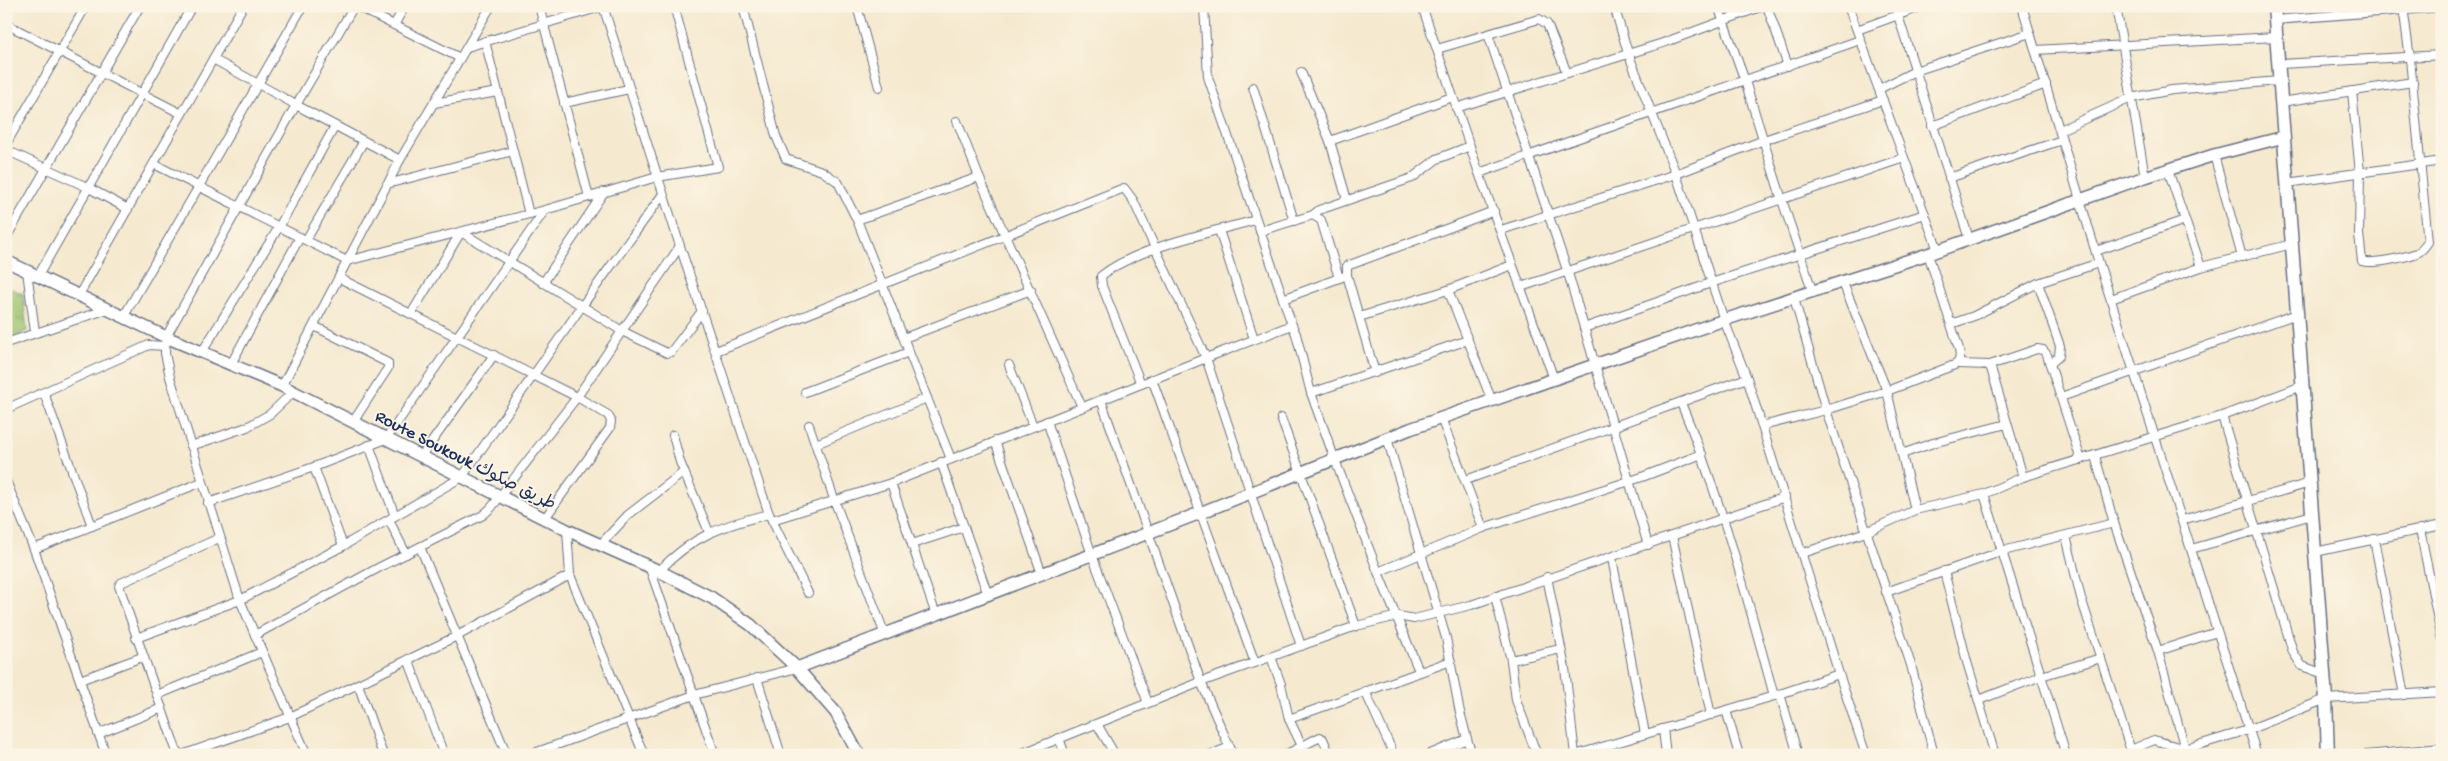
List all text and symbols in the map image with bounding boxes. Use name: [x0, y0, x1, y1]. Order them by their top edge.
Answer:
street label: Route Soukouk طريق صكوك: [371, 406, 559, 516]

